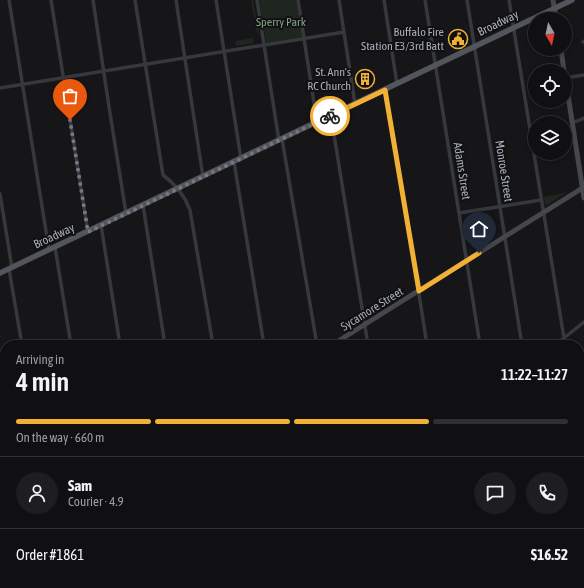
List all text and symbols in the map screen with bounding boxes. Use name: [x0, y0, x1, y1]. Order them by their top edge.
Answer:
street label: Broadway: [475, 7, 521, 39]
north arrow: [528, 12, 572, 56]
map controls: [528, 12, 572, 160]
park label: Sperry Park: [256, 15, 307, 29]
place label: Buffalo Fire Station E3/3rd Batt: [361, 25, 445, 53]
public building icon: Buffalo Fire Station E3/3rd Batt: [447, 28, 469, 50]
button: locate: [528, 64, 572, 108]
place label: St. Ann's RC Church: [307, 65, 351, 93]
building icon: St. Ann's RC Church: [354, 68, 376, 90]
pin: [53, 79, 87, 120]
icon: bag: [59, 85, 81, 107]
courier: [310, 96, 350, 136]
icon: bike: [319, 105, 341, 127]
button: layers: [528, 116, 572, 160]
street label: Monroe Street: [492, 139, 516, 203]
street label: Adams Street: [451, 141, 474, 201]
pin: [462, 212, 496, 253]
icon: home: [468, 218, 490, 240]
street label: Broadway: [31, 220, 77, 252]
street label: Sycamore Street: [338, 284, 406, 334]
text: Arriving in: [16, 352, 64, 367]
text: 11:22–11:27: [501, 366, 568, 383]
text: 4 min: [16, 367, 69, 397]
text: On the way · 660 m: [16, 430, 104, 445]
button: person: [16, 472, 58, 514]
button: chat: [474, 472, 516, 514]
button: phone: [526, 472, 568, 514]
text: Sam: [68, 477, 92, 494]
text: Courier · 4.9: [68, 494, 124, 509]
text: Order #1861: [16, 546, 84, 563]
text: $16.52: [531, 546, 568, 563]

